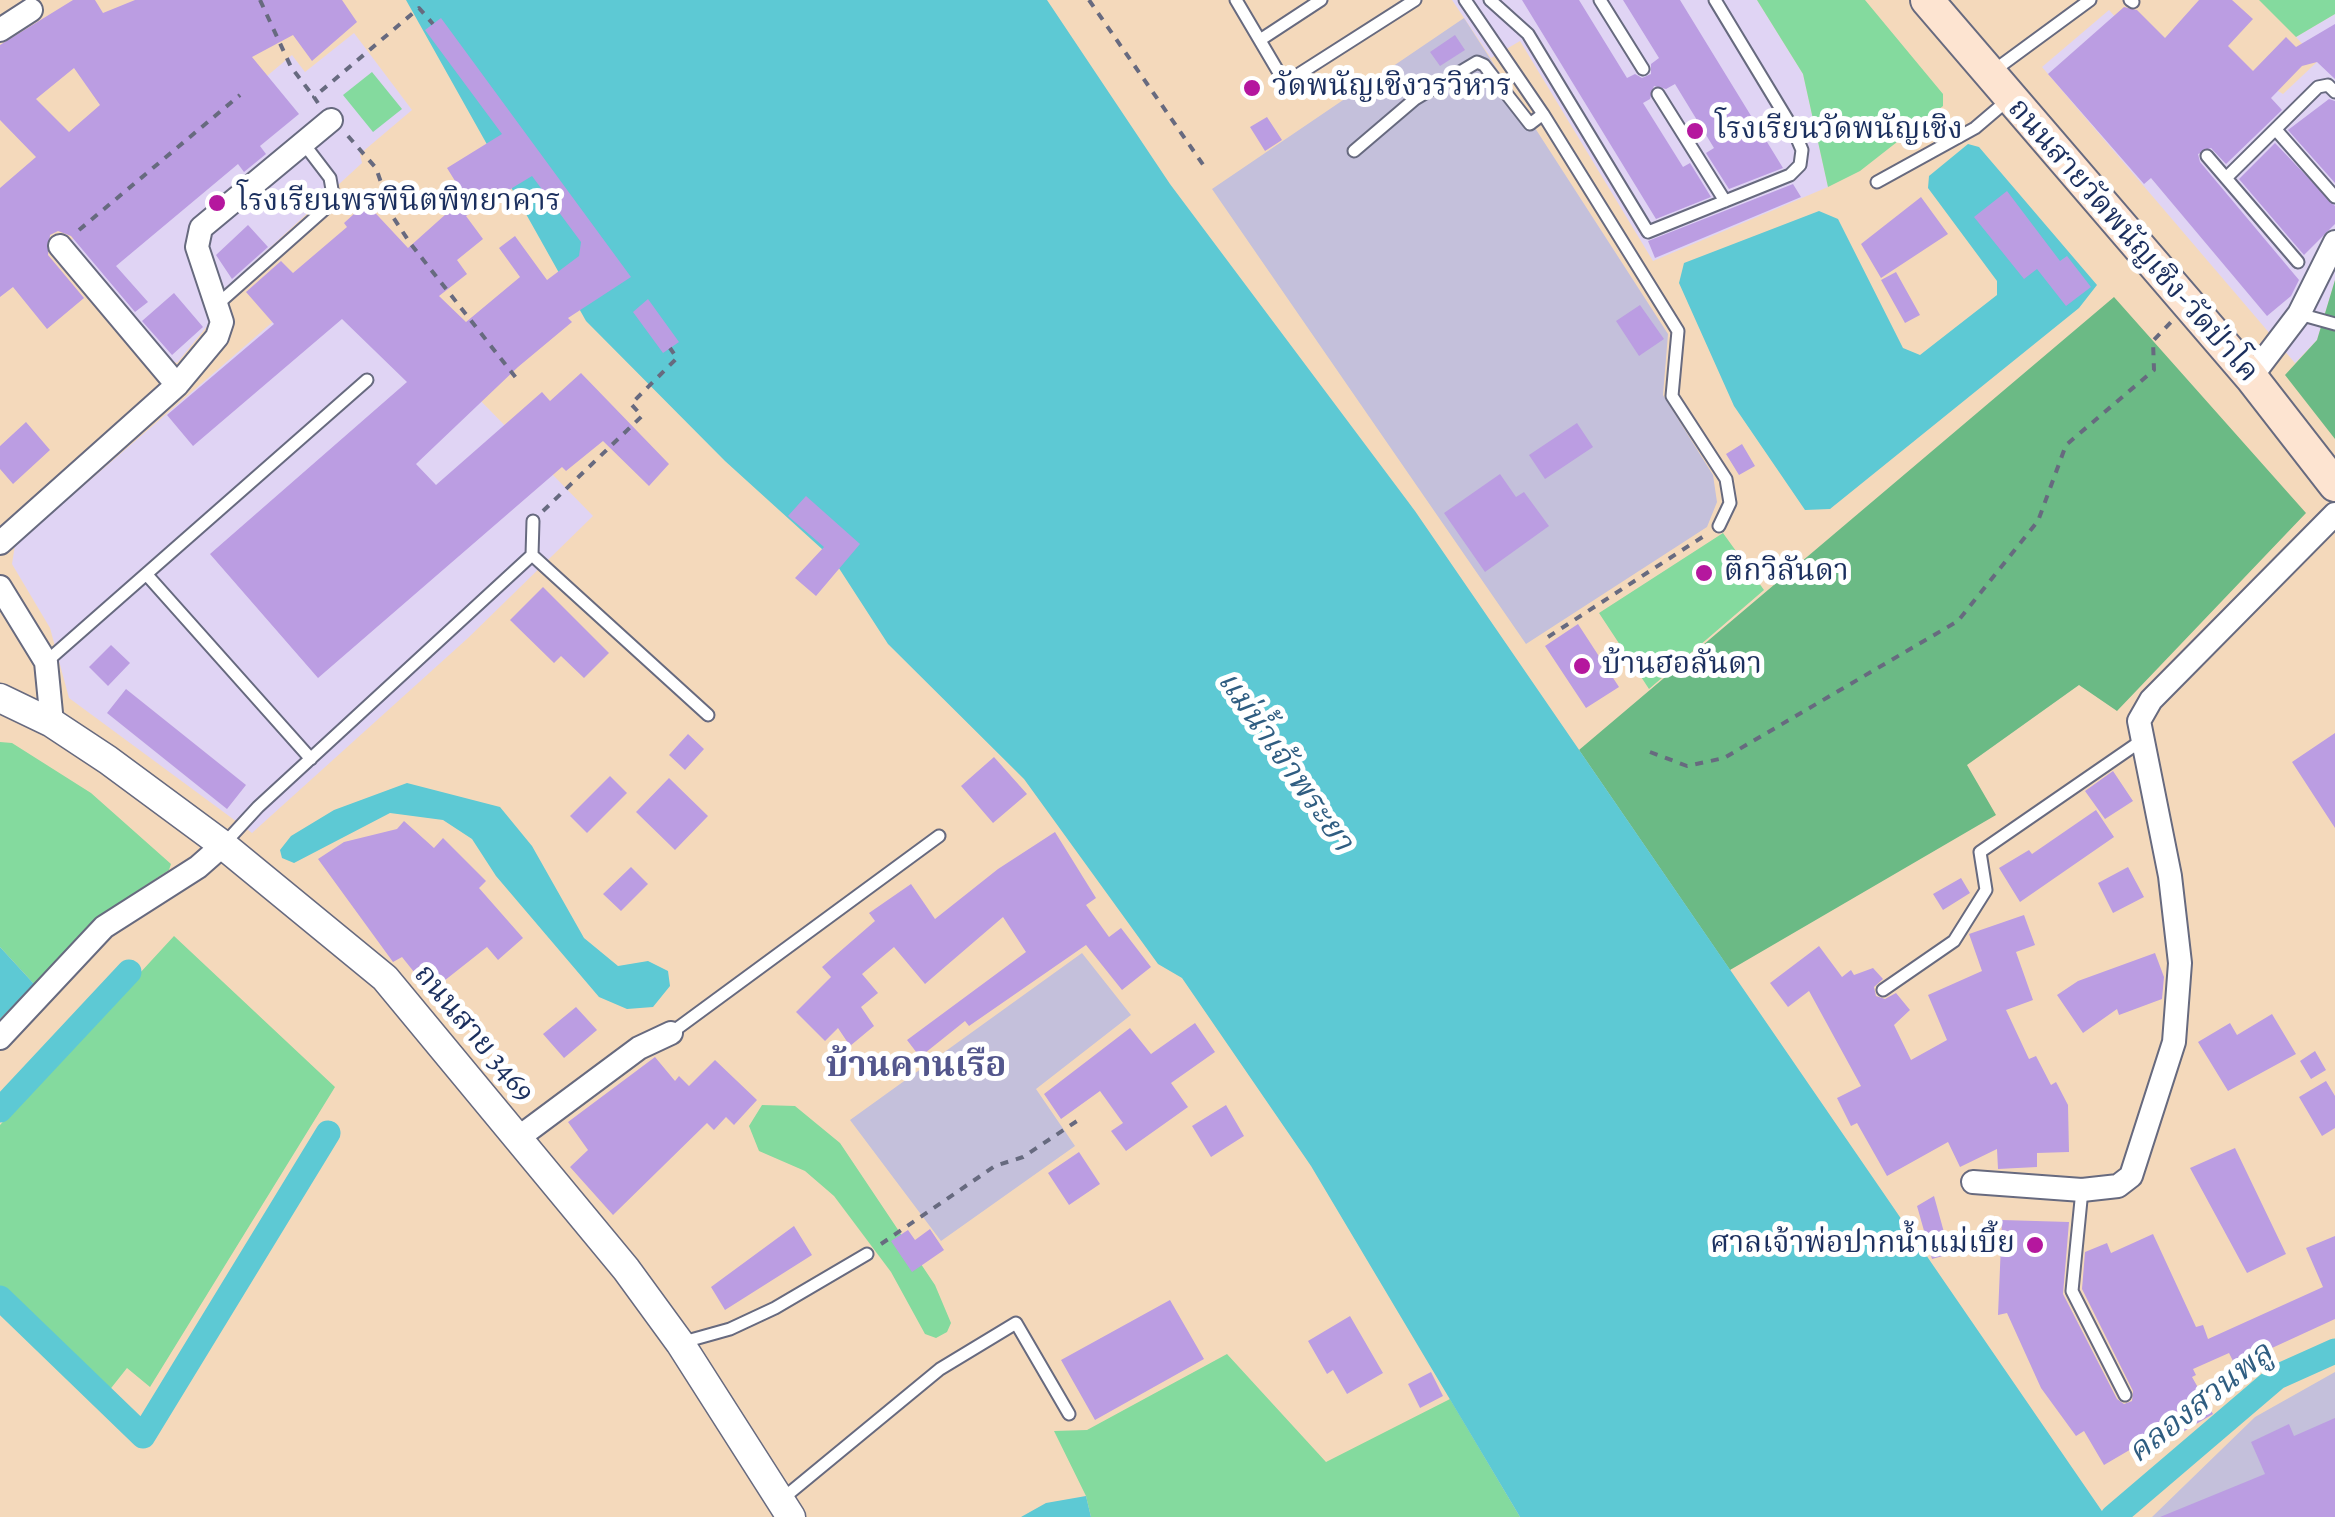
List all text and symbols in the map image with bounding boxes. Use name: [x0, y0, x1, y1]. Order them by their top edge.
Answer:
place label: วัดพนัญเชิงวรวิหาร: [1272, 70, 1511, 106]
marker: วัดพนัญเชิงวรวิหาร: [1241, 77, 1263, 99]
street label: ถนนสายวัดพนัญเชิง-วัดป่าโค: [1999, 92, 2265, 390]
place label: โรงเรียนวัดพนัญเชิง: [1715, 113, 1963, 149]
marker: โรงเรียนวัดพนัญเชิง: [1684, 120, 1706, 142]
place label: โรงเรียนพรพินิตพิทยาคาร: [237, 185, 561, 221]
marker: โรงเรียนพรพินิตพิทยาคาร: [206, 192, 228, 214]
place label: ตึกวิลันดา: [1724, 555, 1849, 591]
marker: ตึกวิลันดา: [1693, 562, 1715, 584]
place label: บ้านฮอลันดา: [1602, 648, 1762, 684]
marker: บ้านฮอลันดา: [1571, 655, 1593, 677]
water label: แม่น้ำเจ้าพระยา: [1208, 664, 1360, 860]
street label: ถนนสาย 3469: [405, 958, 541, 1110]
district label: บ้านคานเรือ: [825, 1046, 1007, 1088]
place label: ศาลเจ้าพ่อปากน้ำแม่เบี้ย: [1710, 1227, 2015, 1263]
marker: ศาลเจ้าพ่อปากน้ำแม่เบี้ย: [2024, 1234, 2046, 1256]
water label: คลองสวนพลู: [2121, 1335, 2281, 1473]

